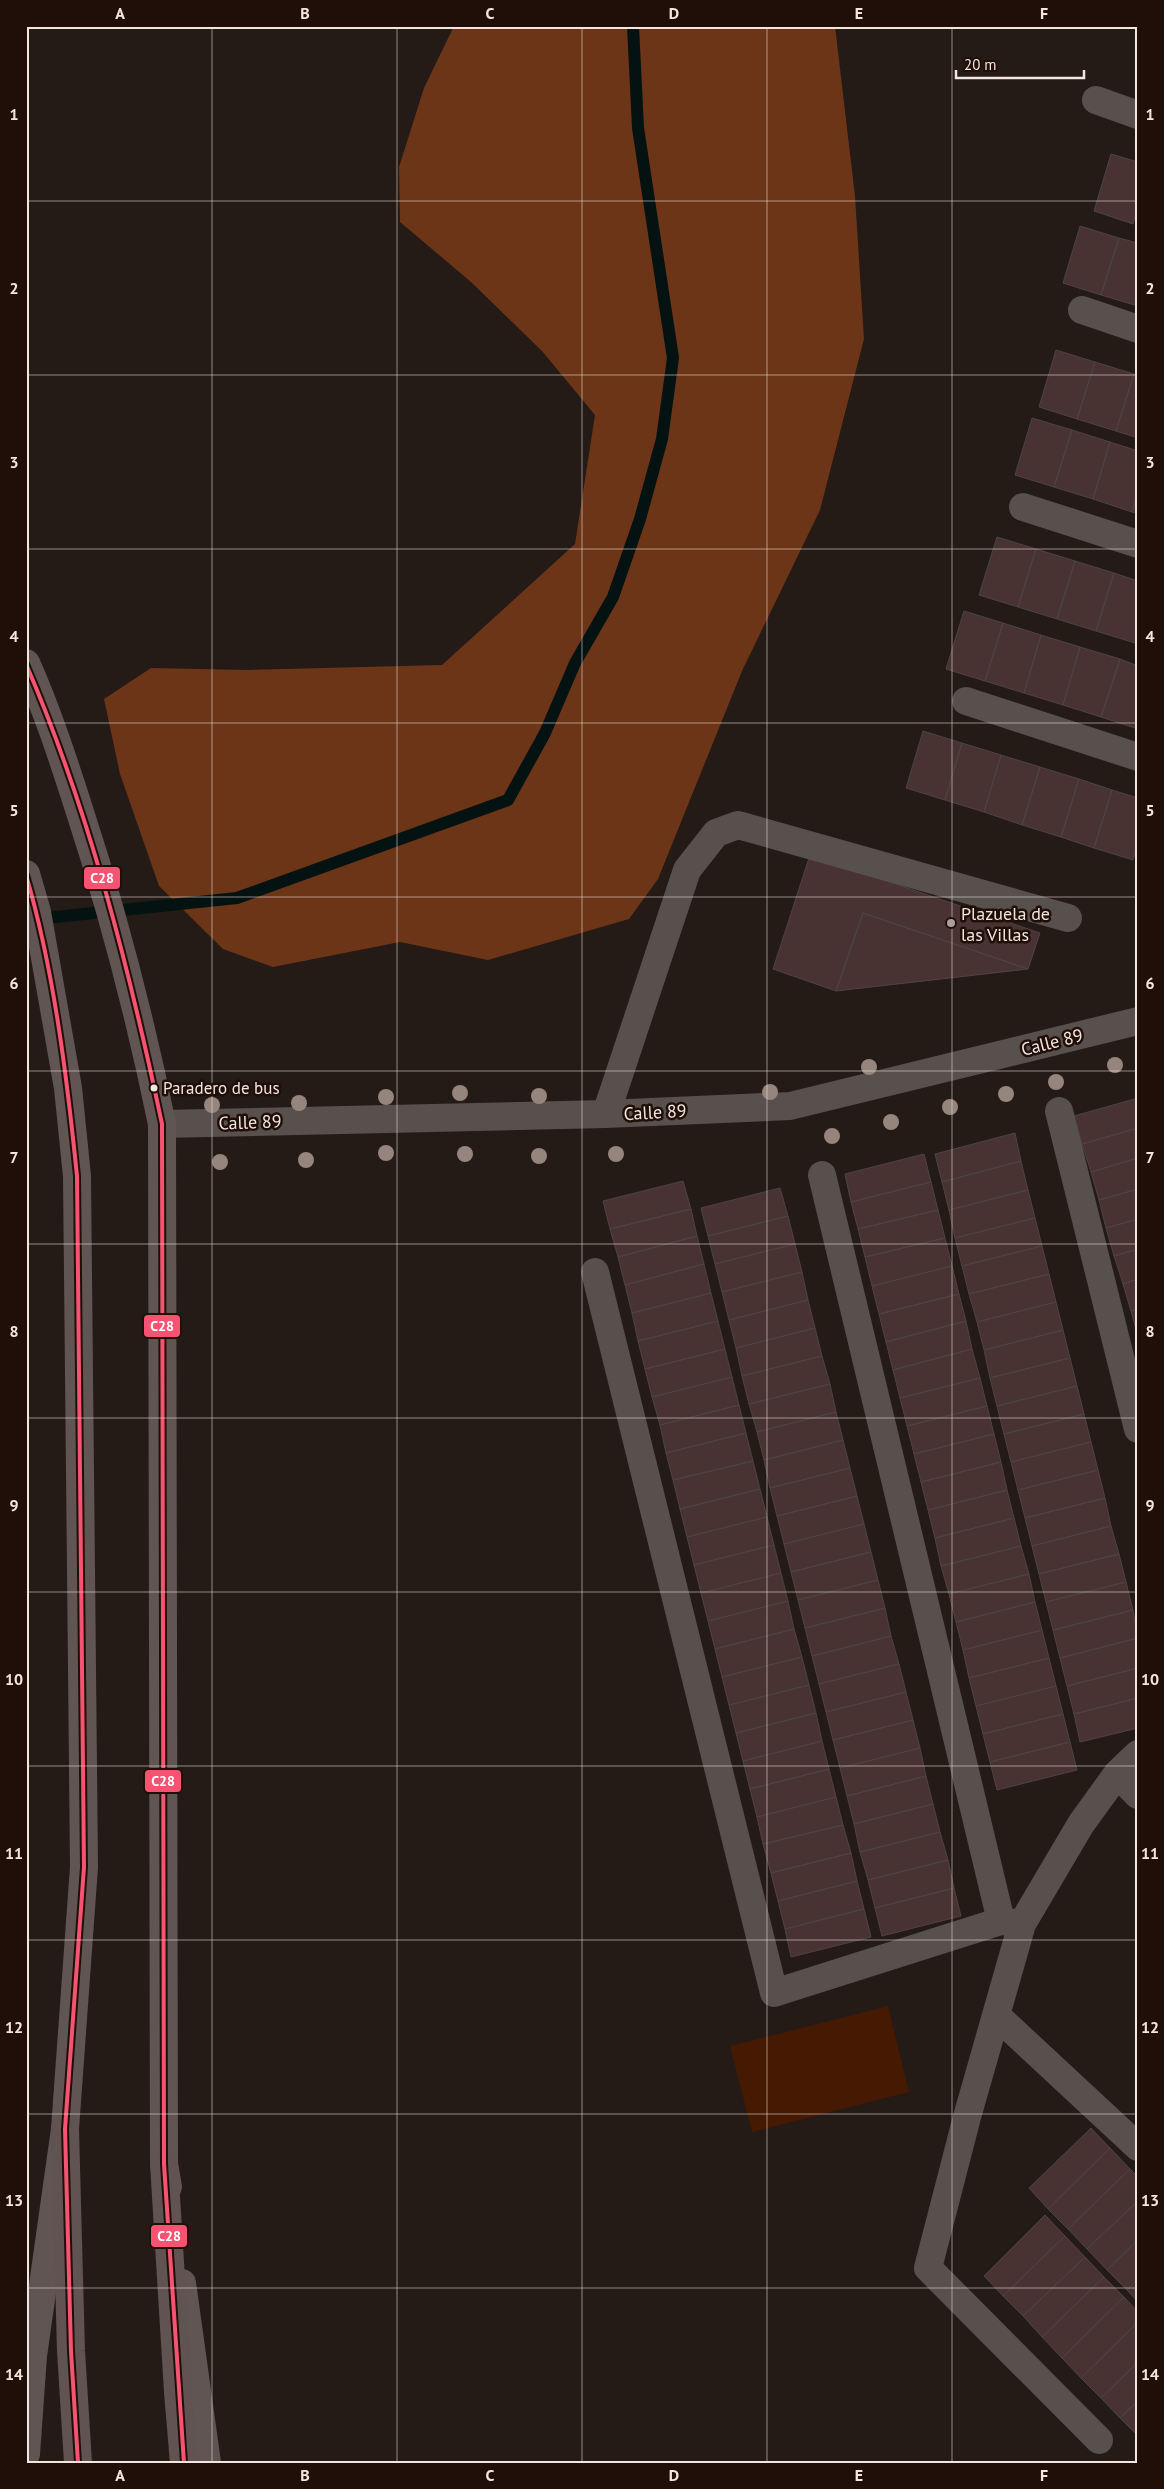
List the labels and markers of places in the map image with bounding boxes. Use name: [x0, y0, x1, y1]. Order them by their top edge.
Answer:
place label: Plazuela de las Villas: [961, 902, 1050, 946]
marker: Plazuela de las Villas: [945, 917, 957, 929]
place label: Paradero de bus: [163, 1077, 280, 1099]
marker: Paradero de bus: [149, 1083, 159, 1093]

